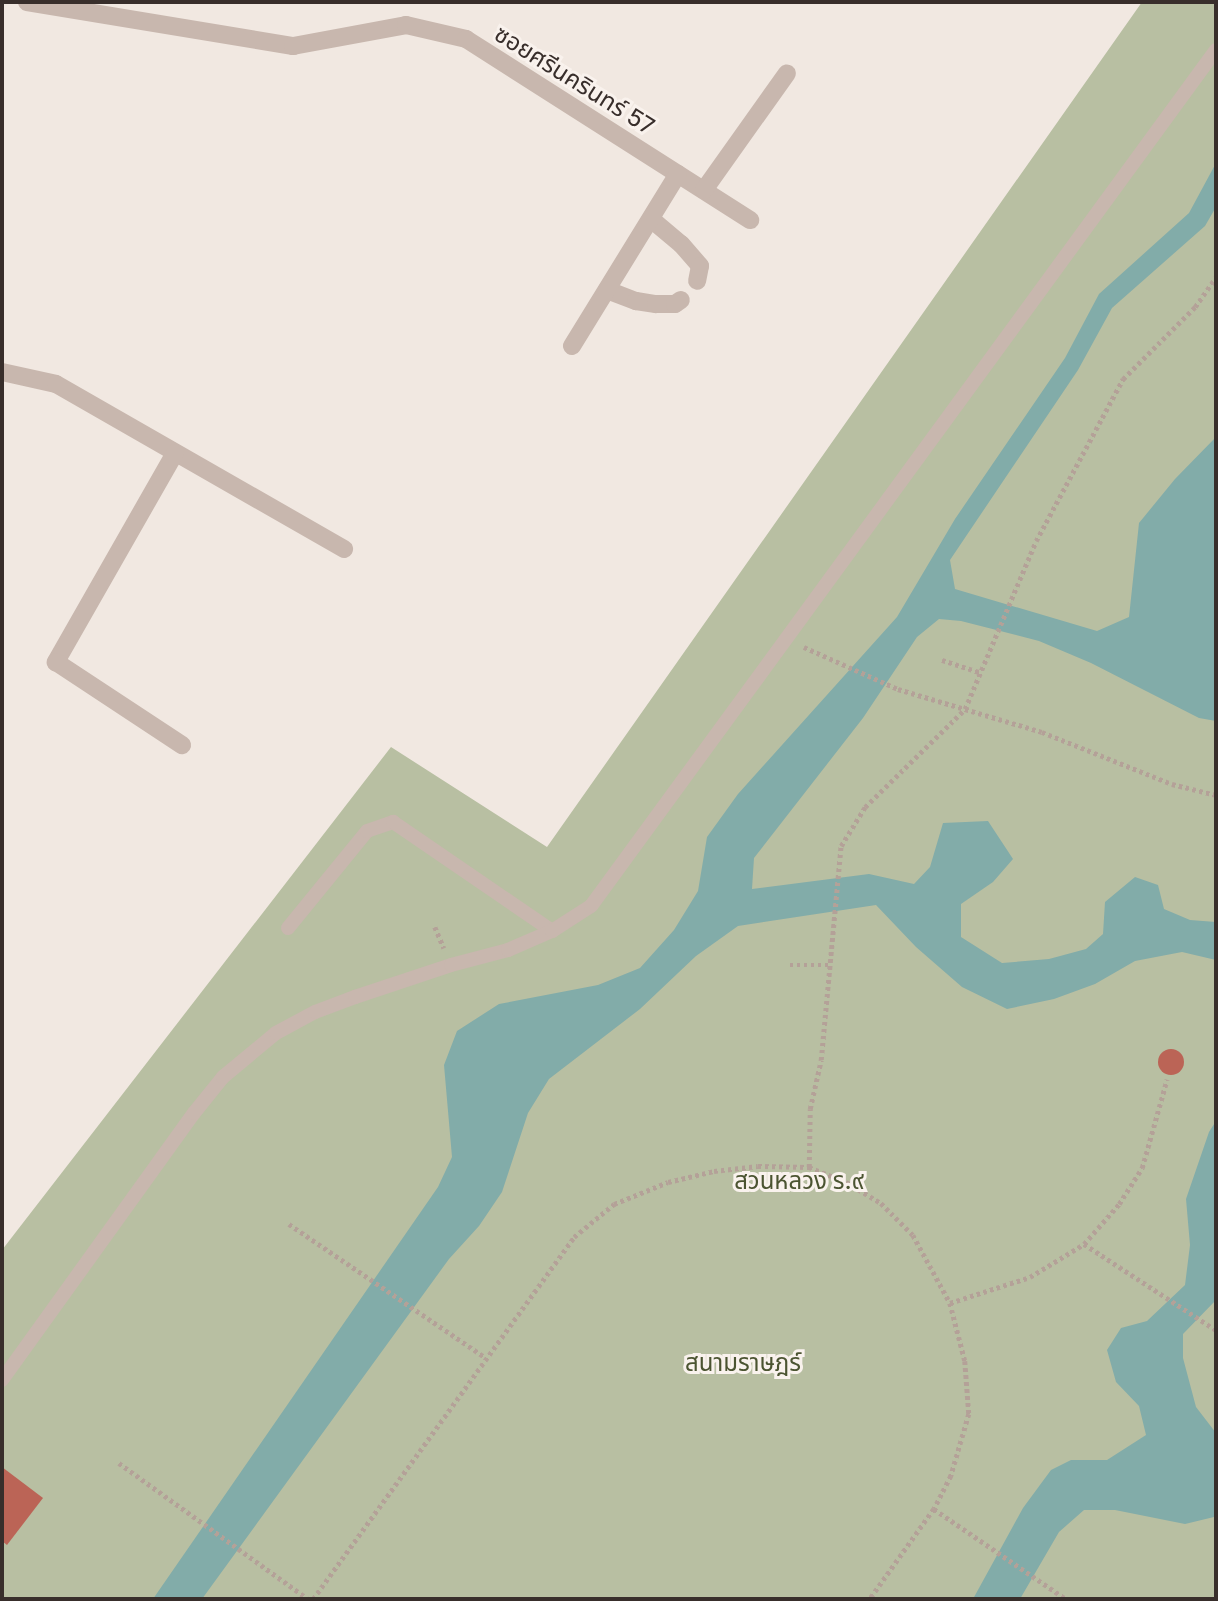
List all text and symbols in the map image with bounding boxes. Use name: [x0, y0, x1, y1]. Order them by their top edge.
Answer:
street label: ซอยศรีนครินทร์ 57: [490, 18, 660, 140]
park label: สวนหลวง ร.๙: [734, 1166, 864, 1194]
park label: สนามราษฎร์: [685, 1348, 801, 1376]

